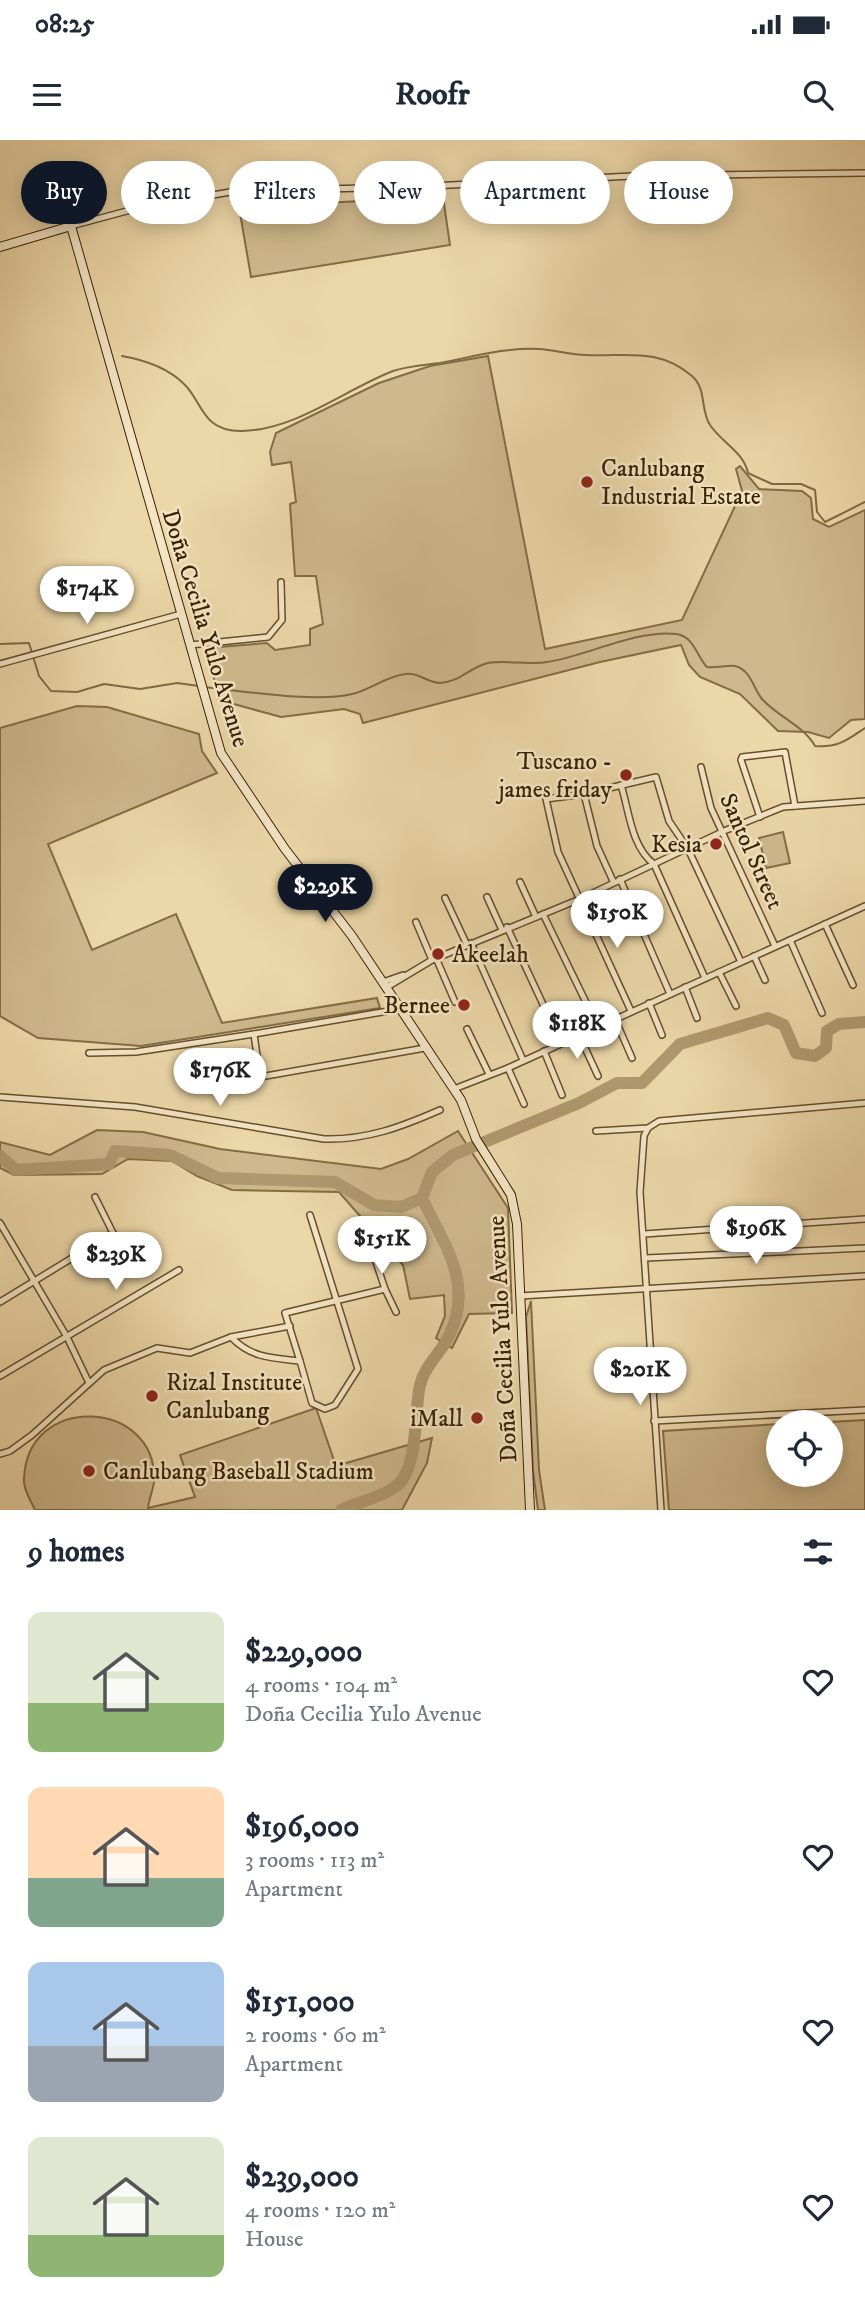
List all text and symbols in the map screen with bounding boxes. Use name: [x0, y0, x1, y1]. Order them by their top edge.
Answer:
text: 08:25: [35, 8, 94, 41]
text: Roofr: [395, 75, 470, 115]
icon: menu: [28, 76, 66, 114]
icon: search: [799, 76, 837, 114]
chip: Buy: [21, 161, 107, 224]
chip: Rent: [121, 161, 215, 224]
chip: Filters: [229, 161, 340, 224]
chip: New: [354, 161, 446, 224]
chip: Apartment: [460, 161, 610, 224]
chip: House: [624, 161, 733, 224]
place label: Canlubang Industrial Estate: [601, 454, 761, 512]
marker: Canlubang Industrial Estate: [579, 474, 595, 490]
street label: Doña Cecilia Yulo Avenue: [155, 506, 256, 751]
pin: $174K: [38, 566, 136, 626]
text: $174K: [56, 574, 118, 603]
place label: Tuscano - james friday: [495, 747, 613, 805]
marker: Tuscano - james friday: [618, 767, 634, 783]
street label: Santol Street: [712, 789, 790, 914]
place label: Kesia: [651, 830, 703, 860]
marker: Kesia: [708, 836, 724, 852]
pin: $229K: [276, 864, 374, 924]
text: $229K: [294, 872, 356, 901]
pin: $150K: [568, 890, 666, 950]
text: $150K: [587, 898, 647, 927]
place label: Akeelah: [452, 940, 529, 970]
marker: Akeelah: [430, 946, 446, 962]
place label: Bernee: [384, 991, 450, 1021]
marker: Bernee: [456, 997, 472, 1013]
pin: $118K: [528, 1002, 626, 1061]
text: $118K: [548, 1009, 606, 1038]
pin: $176K: [171, 1048, 269, 1108]
text: $176K: [189, 1056, 251, 1085]
pin: $196K: [707, 1206, 805, 1266]
text: $196K: [726, 1214, 786, 1243]
street label: Doña Cecilia Yulo Avenue: [482, 1215, 524, 1463]
pin: $151K: [333, 1216, 431, 1276]
text: $151K: [354, 1224, 410, 1253]
pin: $239K: [67, 1232, 165, 1292]
text: $239K: [86, 1240, 146, 1269]
pin: $201K: [591, 1348, 689, 1407]
text: $201K: [610, 1355, 670, 1384]
place label: Rizal Institute Canlubang: [166, 1368, 302, 1426]
marker: Rizal Institute Canlubang: [144, 1388, 160, 1404]
place label: iMall: [410, 1404, 464, 1434]
marker: iMall: [469, 1410, 485, 1426]
map controls: [766, 1410, 843, 1487]
button: locate: [766, 1410, 843, 1487]
place label: Canlubang Baseball Stadium: [103, 1457, 374, 1487]
marker: Canlubang Baseball Stadium: [81, 1463, 97, 1479]
icon: filters: [799, 1533, 837, 1571]
text: 9 homes: [28, 1534, 125, 1571]
text: $229,000: [245, 1634, 362, 1671]
icon: home: [84, 1640, 168, 1724]
icon: heart: [799, 1663, 837, 1701]
text: 4 rooms · 104 m²: [245, 1671, 397, 1700]
text: Doña Cecilia Yulo Avenue: [245, 1700, 482, 1729]
text: $196,000: [245, 1809, 359, 1846]
icon: home: [84, 1815, 168, 1899]
icon: heart: [799, 1838, 837, 1876]
text: 3 rooms · 113 m²: [245, 1846, 384, 1875]
text: Apartment: [245, 1875, 343, 1904]
text: $151,000: [245, 1984, 355, 2021]
icon: home: [84, 1990, 168, 2074]
icon: heart: [799, 2013, 837, 2051]
text: 2 rooms · 60 m²: [245, 2021, 386, 2050]
text: Apartment: [245, 2050, 343, 2079]
text: $239,000: [245, 2159, 359, 2196]
icon: home: [84, 2165, 168, 2249]
icon: heart: [799, 2188, 837, 2226]
text: 4 rooms · 120 m²: [245, 2196, 396, 2225]
text: House: [245, 2225, 303, 2254]

